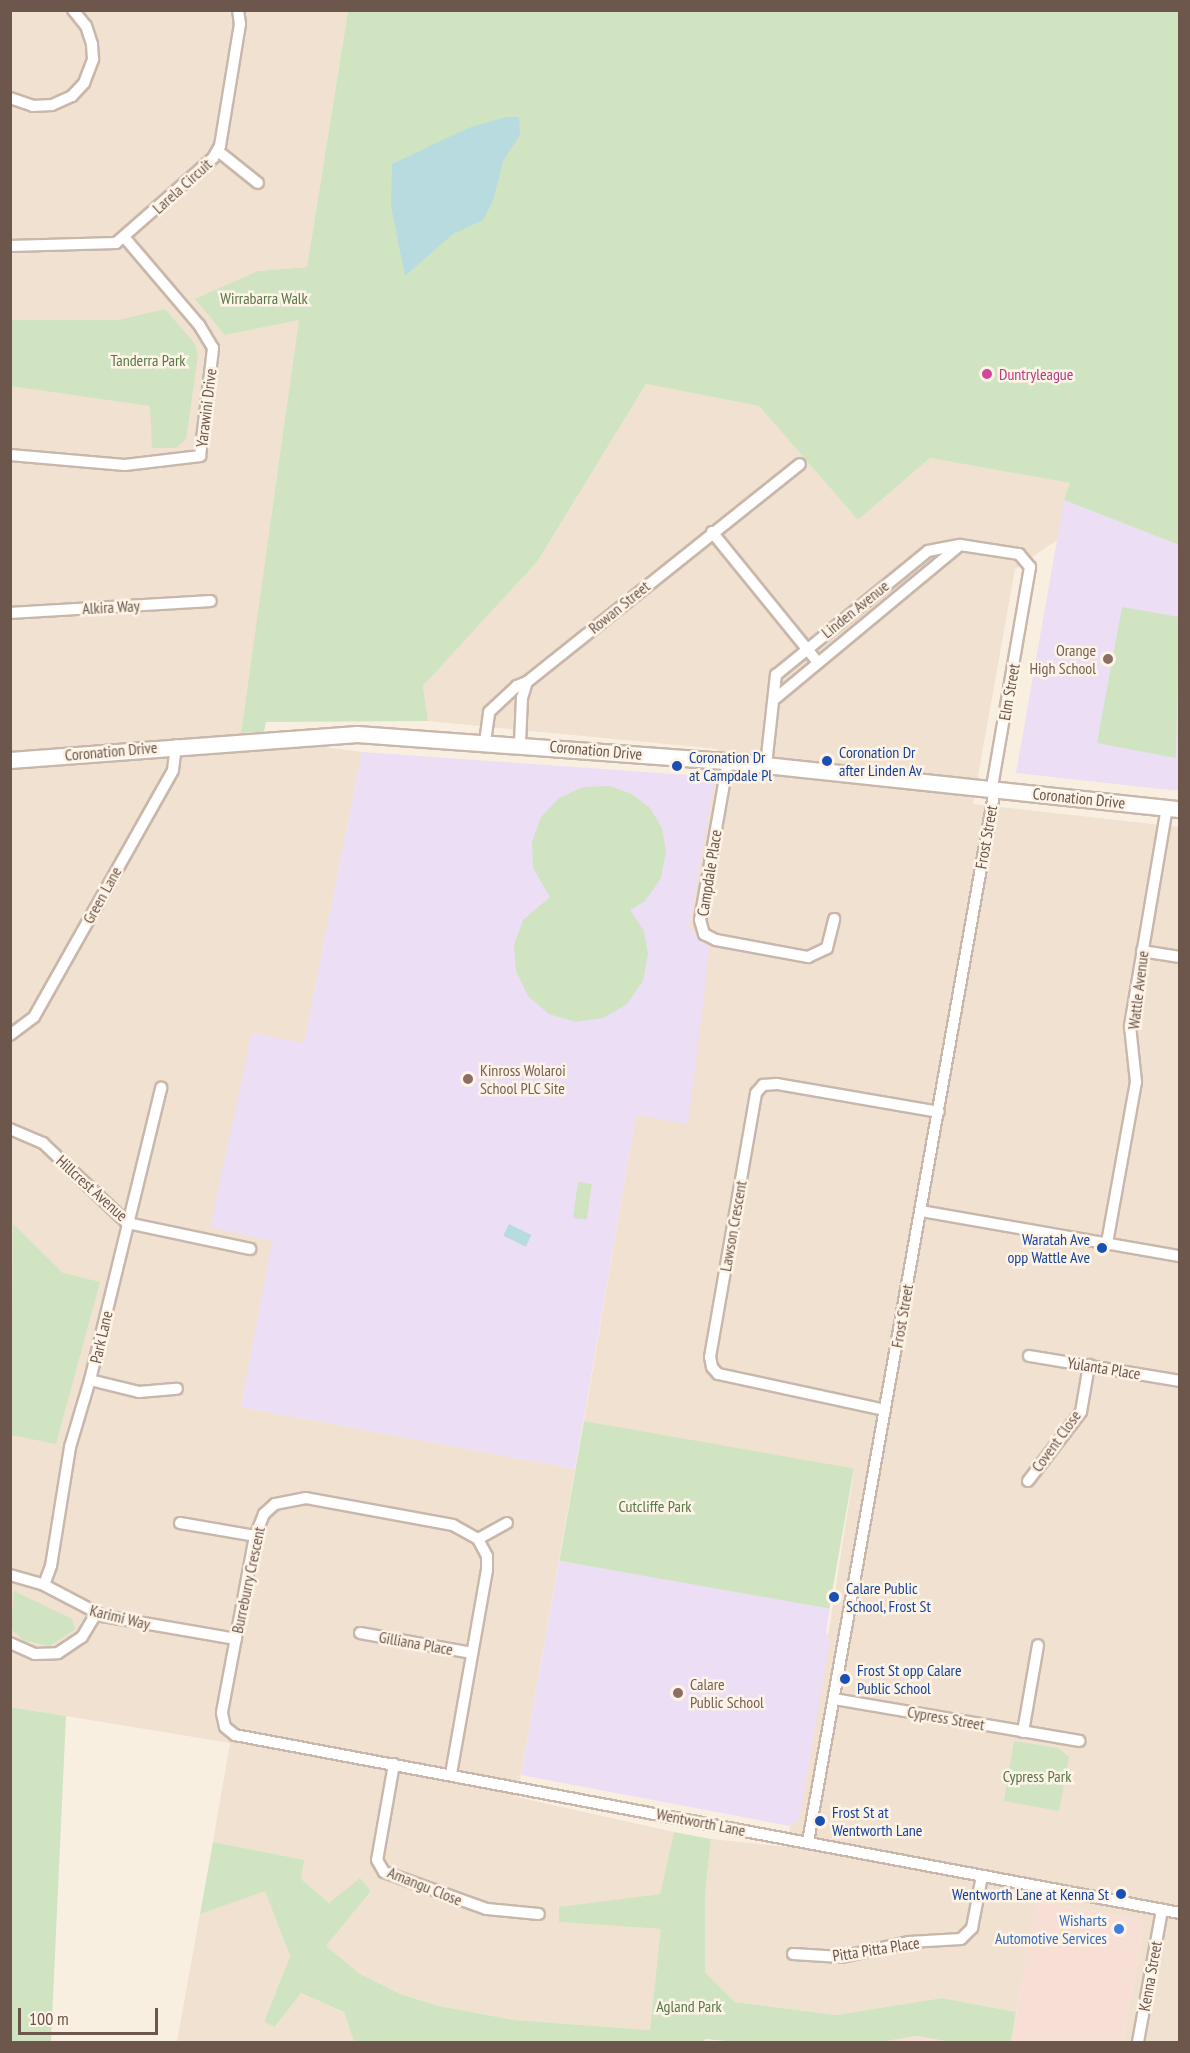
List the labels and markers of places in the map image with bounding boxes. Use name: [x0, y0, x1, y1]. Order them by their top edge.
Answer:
place label: Duntryleague: [999, 364, 1073, 384]
marker: Duntryleague: [980, 367, 994, 381]
place label: Orange High School: [1029, 640, 1096, 678]
marker: Orange High School: [1101, 652, 1115, 666]
place label: Coronation Dr after Linden Av: [839, 742, 922, 780]
place label: Coronation Dr at Campdale Pl: [689, 747, 772, 785]
marker: Coronation Dr after Linden Av: [820, 754, 834, 768]
marker: Coronation Dr at Campdale Pl: [670, 759, 684, 773]
place label: Kinross Wolaroi School PLC Site: [480, 1060, 566, 1098]
marker: Kinross Wolaroi School PLC Site: [461, 1072, 475, 1086]
place label: Waratah Ave opp Wattle Ave: [1007, 1229, 1090, 1267]
marker: Waratah Ave opp Wattle Ave: [1095, 1241, 1109, 1255]
place label: Calare Public School, Frost St: [846, 1578, 932, 1616]
marker: Calare Public School, Frost St: [827, 1590, 841, 1604]
place label: Frost St opp Calare Public School: [857, 1660, 962, 1698]
marker: Frost St opp Calare Public School: [838, 1672, 852, 1686]
place label: Calare Public School: [690, 1674, 764, 1712]
marker: Calare Public School: [671, 1686, 685, 1700]
place label: Frost St at Wentworth Lane: [832, 1802, 922, 1840]
marker: Frost St at Wentworth Lane: [813, 1814, 827, 1828]
place label: Wentworth Lane at Kenna St: [952, 1884, 1109, 1904]
marker: Wentworth Lane at Kenna St: [1114, 1887, 1128, 1901]
place label: Wisharts Automotive Services: [995, 1910, 1107, 1948]
marker: Wisharts Automotive Services: [1112, 1922, 1126, 1936]

